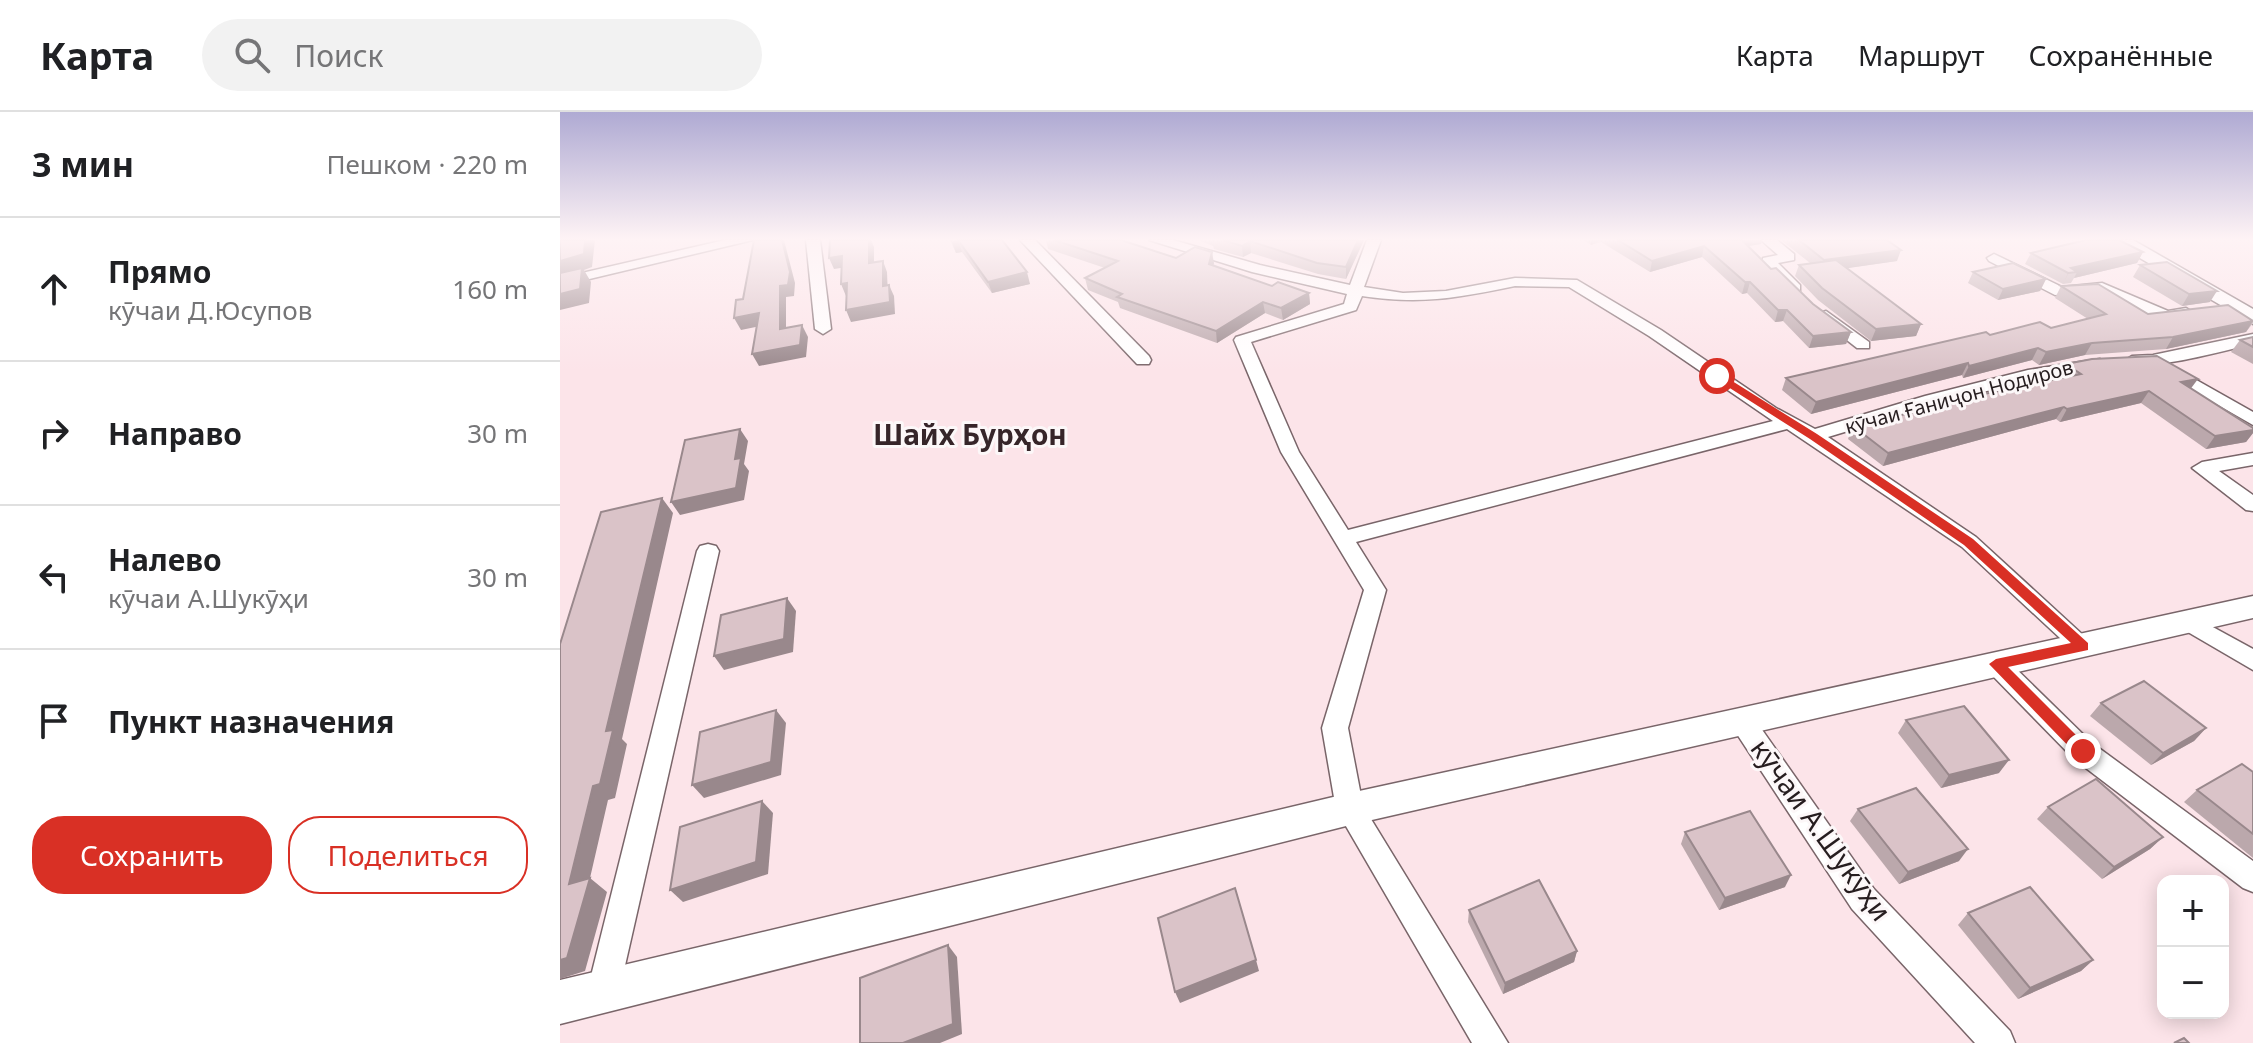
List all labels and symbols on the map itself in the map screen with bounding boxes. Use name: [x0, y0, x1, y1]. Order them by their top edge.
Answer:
street label: кӯчаи Ғаниҷон Нодиров: [1842, 353, 2076, 440]
route start: [1699, 358, 1735, 394]
district label: Шайх Бурҳон: [873, 415, 1067, 453]
street label: кӯчаи А.Шукӯҳи: [1743, 731, 1901, 928]
route end: [2065, 733, 2101, 769]

